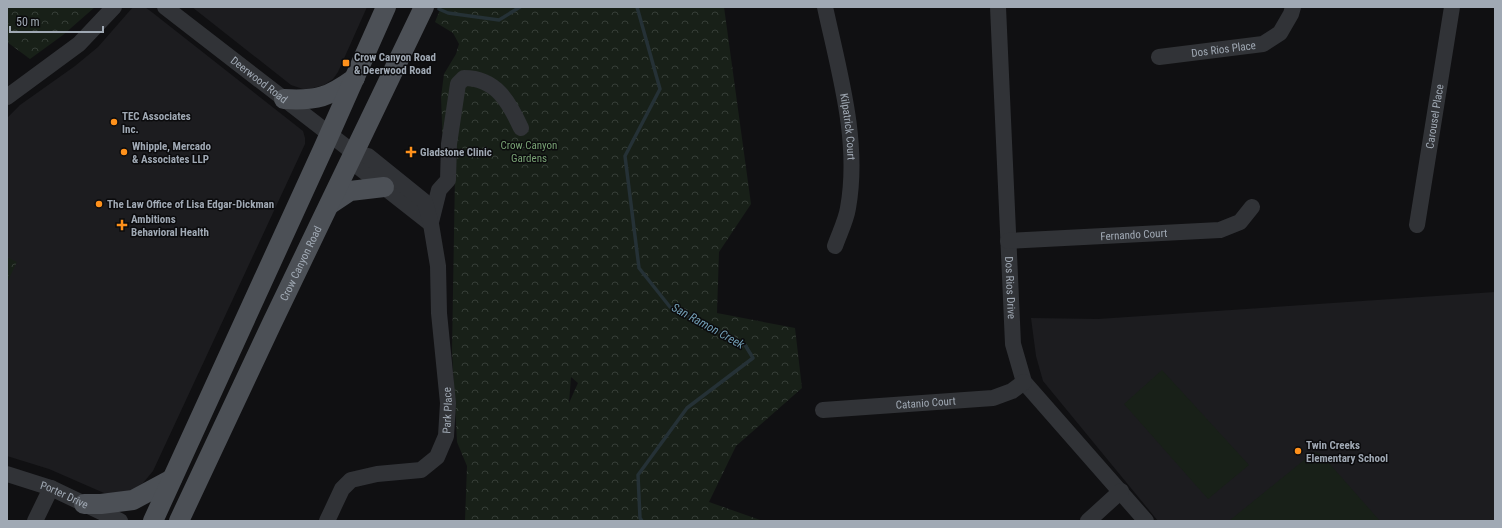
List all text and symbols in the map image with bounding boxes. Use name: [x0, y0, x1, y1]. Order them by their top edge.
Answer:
scale bar: [10, 8, 103, 34]
text: 50 m: [16, 15, 40, 29]
street label: Dos Rios Place: [1190, 39, 1257, 60]
place label: Crow Canyon Road & Deerwood Road: [354, 51, 436, 77]
street label: Deerwood Road: [228, 54, 290, 106]
marker: Crow Canyon Road & Deerwood Road: [341, 58, 351, 68]
street label: Carousel Place: [1423, 83, 1447, 150]
street label: Kilpatrick Court: [837, 92, 858, 160]
place label: TEC Associates Inc.: [122, 110, 191, 136]
marker: TEC Associates Inc.: [109, 117, 119, 127]
park label: Crow Canyon Gardens: [501, 139, 557, 165]
place label: Whipple, Mercado & Associates LLP: [132, 140, 211, 166]
marker: Gladstone Clinic: [405, 146, 417, 158]
place label: Gladstone Clinic: [420, 146, 492, 159]
marker: Whipple, Mercado & Associates LLP: [119, 147, 129, 157]
place label: The Law Office of Lisa Edgar-Dickman: [107, 198, 274, 211]
marker: The Law Office of Lisa Edgar-Dickman: [94, 199, 104, 209]
place label: Ambitions Behavioral Health: [131, 213, 209, 239]
marker: Ambitions Behavioral Health: [116, 219, 128, 231]
street label: Crow Canyon Road: [278, 224, 325, 303]
street label: Fernando Court: [1100, 227, 1168, 243]
street label: Dos Rios Drive: [1002, 256, 1018, 319]
water label: San Ramon Creek: [669, 300, 747, 352]
street label: Park Place: [440, 387, 455, 434]
street label: Catanio Court: [895, 395, 956, 412]
place label: Twin Creeks Elementary School: [1306, 439, 1388, 465]
marker: Twin Creeks Elementary School: [1293, 446, 1303, 456]
street label: Porter Drive: [38, 479, 90, 512]

